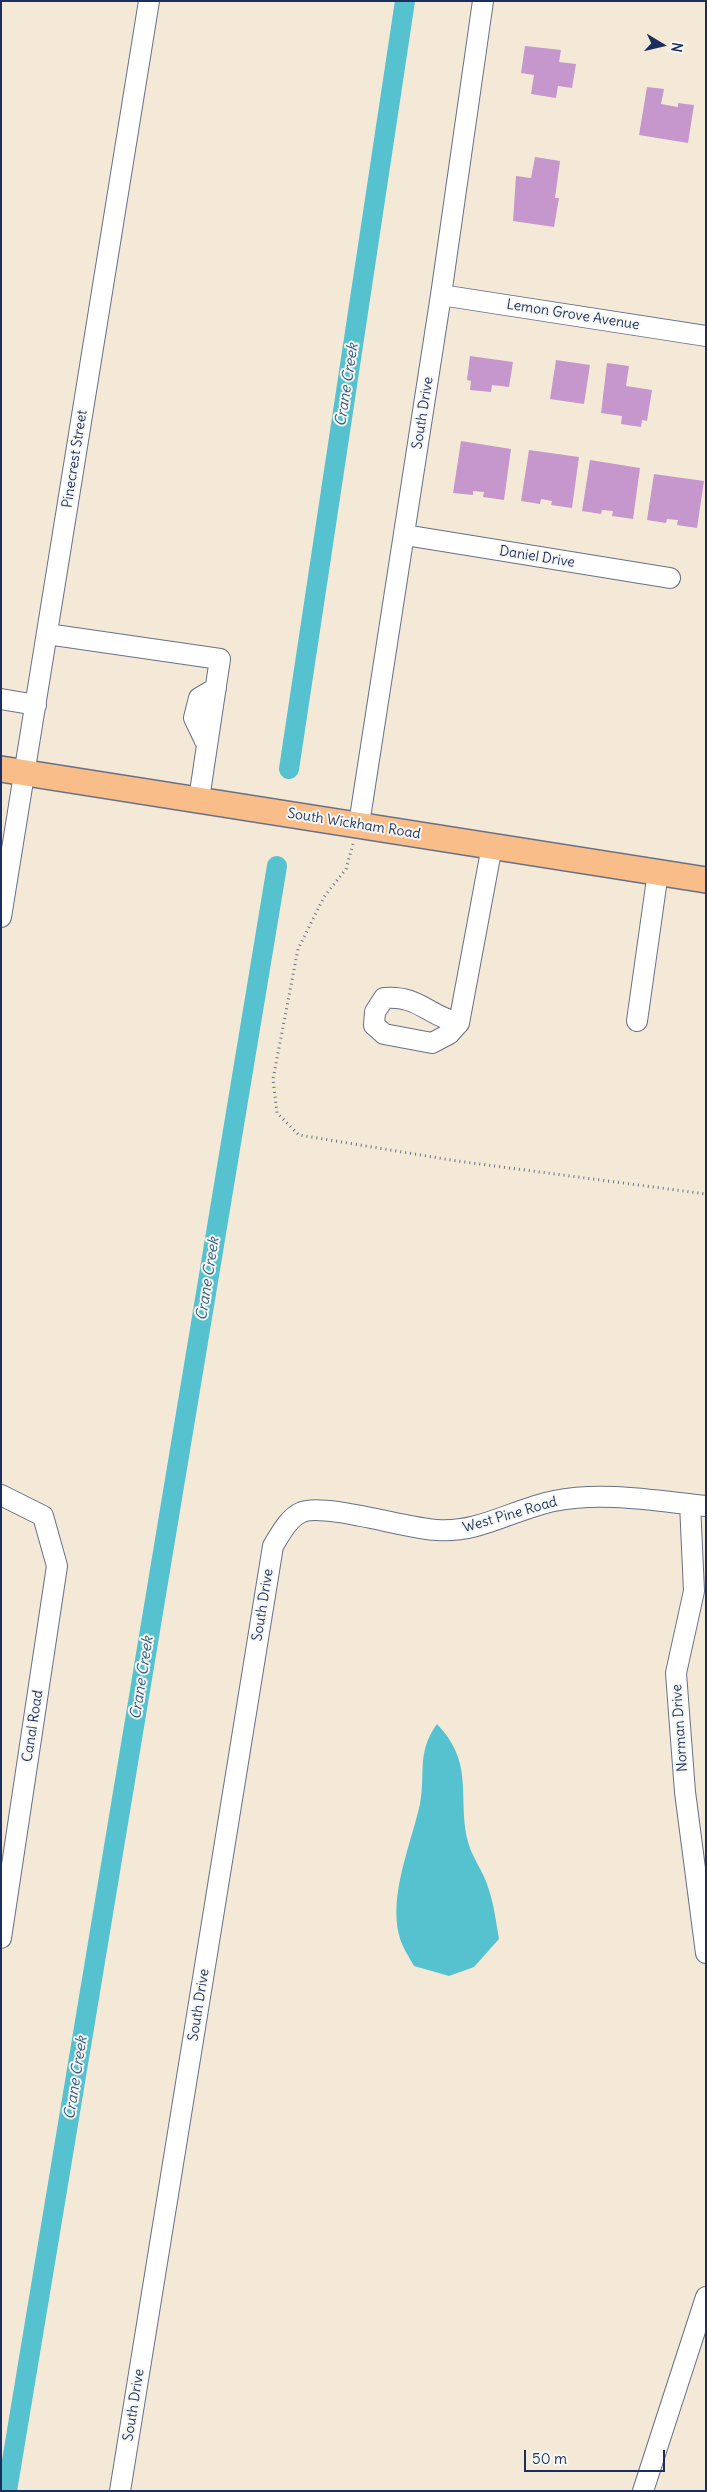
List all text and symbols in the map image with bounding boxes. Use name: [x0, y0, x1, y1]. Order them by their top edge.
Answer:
north arrow: [637, 20, 687, 70]
text: N: [667, 41, 686, 54]
street label: Lemon Grove Avenue: [505, 296, 641, 334]
water label: Crane Creek: [332, 342, 362, 428]
street label: South Drive: [409, 376, 437, 450]
street label: Pinecrest Street: [59, 409, 91, 509]
street label: Daniel Drive: [498, 543, 576, 571]
street label: South Wickham Road: [286, 805, 422, 843]
water label: Crane Creek: [193, 1236, 223, 1322]
street label: West Pine Road: [461, 1493, 559, 1537]
street label: South Drive: [249, 1568, 277, 1642]
water label: Crane Creek: [127, 1635, 157, 1721]
street label: Norman Drive: [669, 1684, 691, 1772]
street label: Canal Road: [19, 1689, 47, 1763]
street label: South Drive: [185, 1968, 213, 2042]
water label: Crane Creek: [61, 2035, 91, 2121]
street label: South Drive: [120, 2368, 148, 2442]
scale bar: [527, 2440, 668, 2472]
text: 50 m: [532, 2449, 567, 2468]

